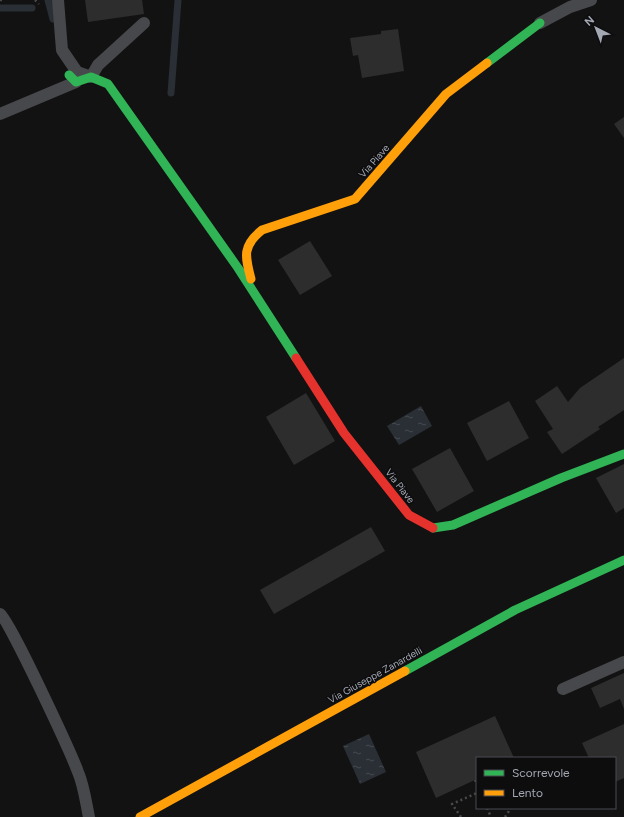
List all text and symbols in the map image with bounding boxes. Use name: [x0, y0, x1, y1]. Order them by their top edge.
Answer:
north arrow: [576, 8, 616, 48]
text: N: [582, 13, 597, 29]
street label: Via Piave: [356, 141, 393, 181]
street label: Via Piave: [382, 466, 418, 506]
street label: Via Giuseppe Zanardelli: [326, 644, 424, 706]
legend: [476, 757, 616, 809]
text: Scorrevole: [512, 766, 570, 780]
text: Lento: [512, 786, 543, 800]

